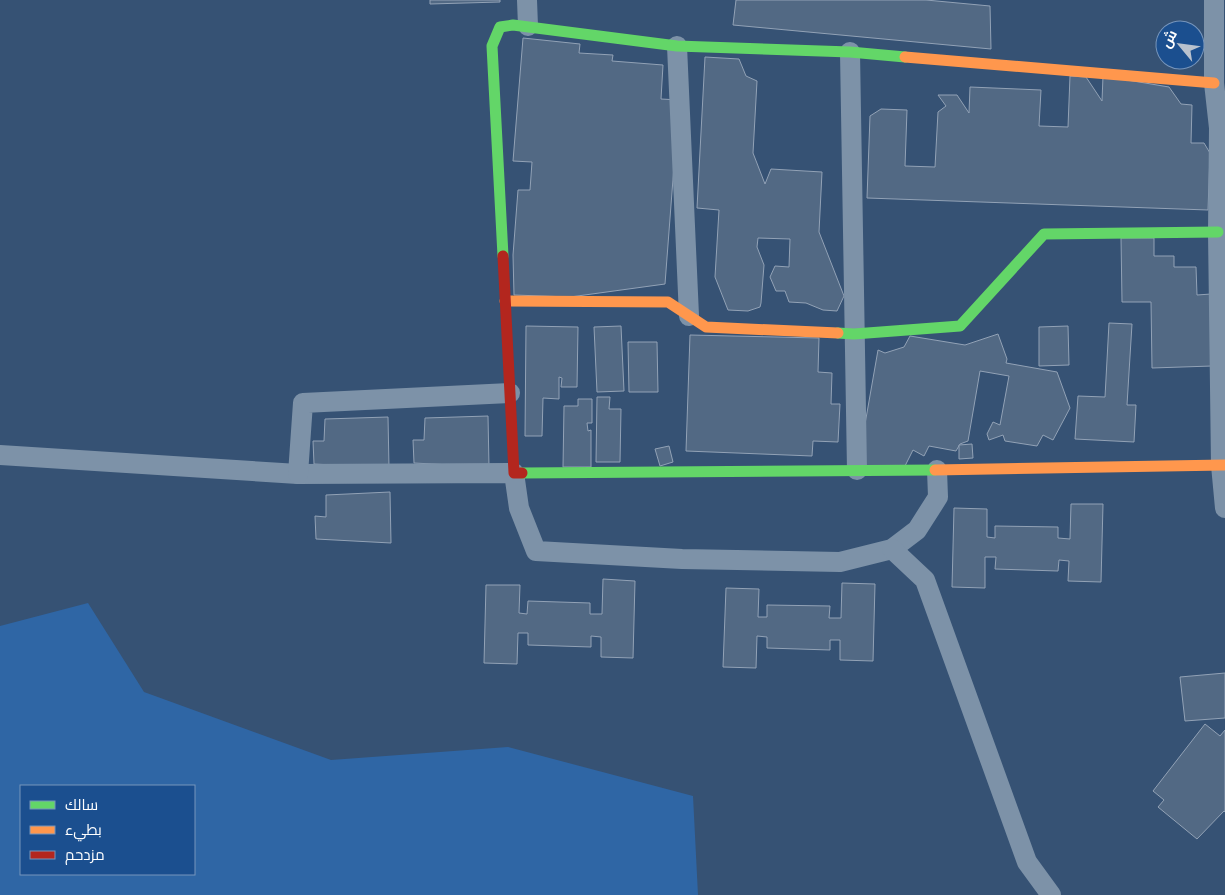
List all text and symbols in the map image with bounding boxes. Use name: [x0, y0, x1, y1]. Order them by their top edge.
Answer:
north arrow: [1155, 20, 1205, 70]
text: ش: [1156, 26, 1181, 51]
legend: [20, 785, 195, 875]
text: سالك: [65, 794, 98, 815]
text: بطيء: [65, 819, 102, 842]
text: مزدحم: [65, 844, 105, 865]

